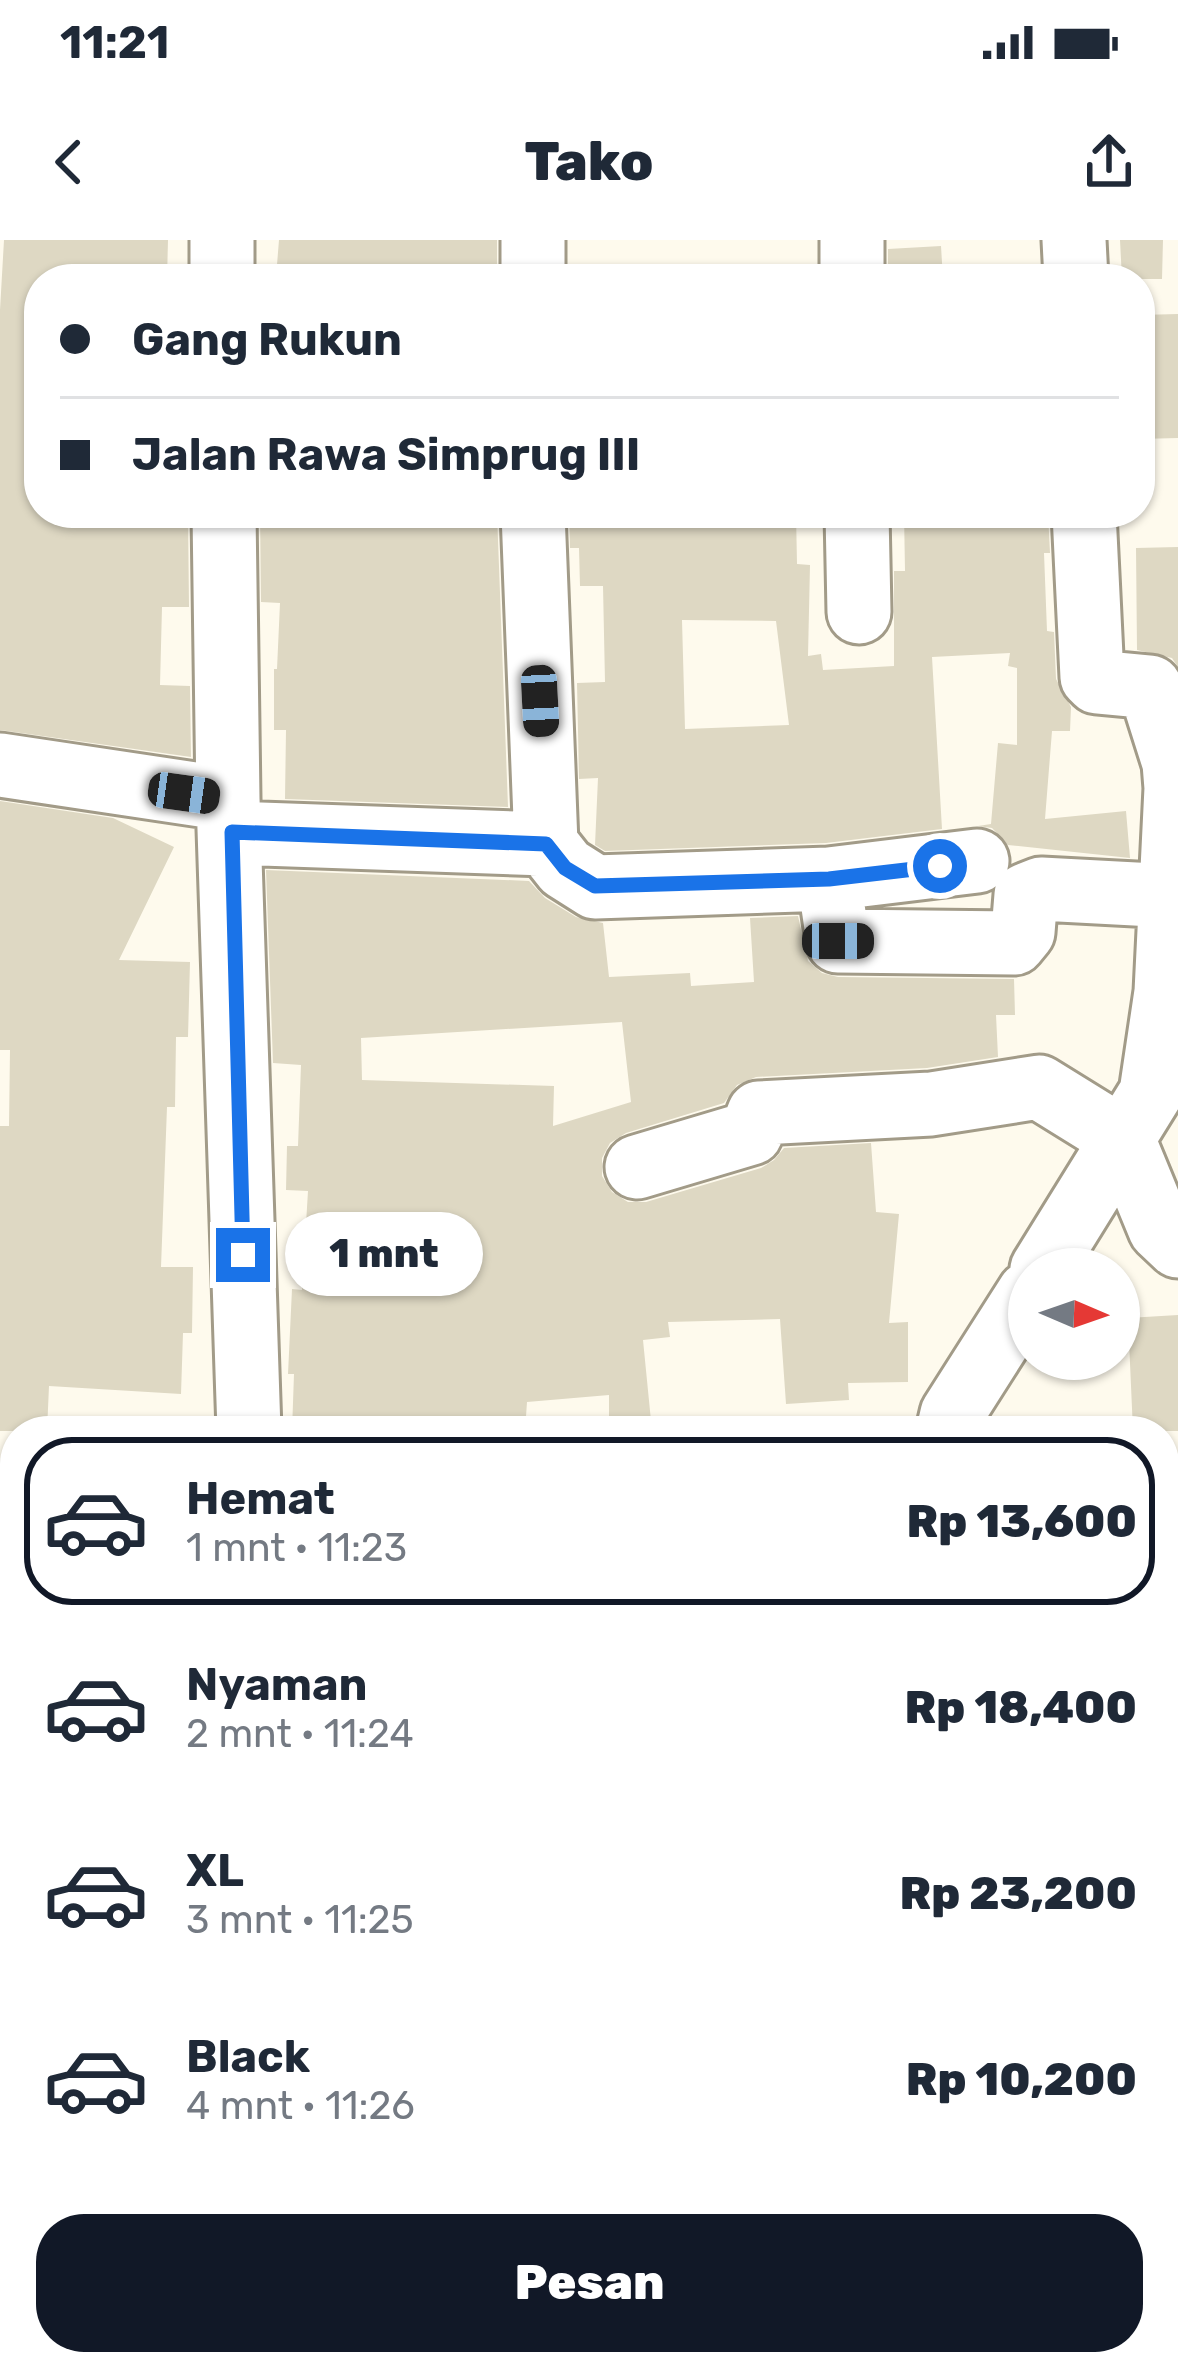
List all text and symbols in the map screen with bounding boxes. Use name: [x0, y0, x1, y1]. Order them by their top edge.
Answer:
text: 11:21: [60, 16, 170, 69]
icon: back: [36, 129, 102, 195]
icon: share: [1076, 129, 1142, 195]
text: Tako: [525, 130, 654, 194]
text: Gang Rukun: [132, 313, 402, 366]
text: Jalan Rawa Simprug III: [132, 428, 640, 481]
car: [520, 664, 560, 738]
car: [146, 770, 222, 816]
route start: [913, 839, 967, 893]
car: [802, 923, 874, 959]
callout: 1 mnt: [285, 1213, 483, 1297]
route end: [216, 1228, 270, 1282]
text: 1 mnt: [329, 1231, 439, 1277]
north arrow: [1008, 1248, 1140, 1380]
map controls: [1008, 1248, 1140, 1380]
icon: car: [42, 1467, 150, 1575]
text: Hemat: [186, 1472, 335, 1525]
text: Rp 13,600: [907, 1495, 1137, 1548]
text: 1 mnt · 11:23: [186, 1525, 407, 1571]
icon: car: [42, 1653, 150, 1761]
text: Nyaman: [186, 1658, 367, 1711]
text: Rp 18,400: [905, 1681, 1137, 1734]
text: 2 mnt · 11:24: [186, 1711, 414, 1757]
icon: car: [42, 1839, 150, 1947]
text: XL: [186, 1844, 244, 1897]
text: Rp 23,200: [899, 1867, 1137, 1920]
text: 3 mnt · 11:25: [186, 1897, 414, 1943]
icon: car: [42, 2025, 150, 2133]
text: Black: [186, 2030, 310, 2083]
text: Rp 10,200: [906, 2053, 1137, 2106]
text: 4 mnt · 11:26: [186, 2083, 415, 2129]
button: Pesan: [36, 2214, 1143, 2352]

